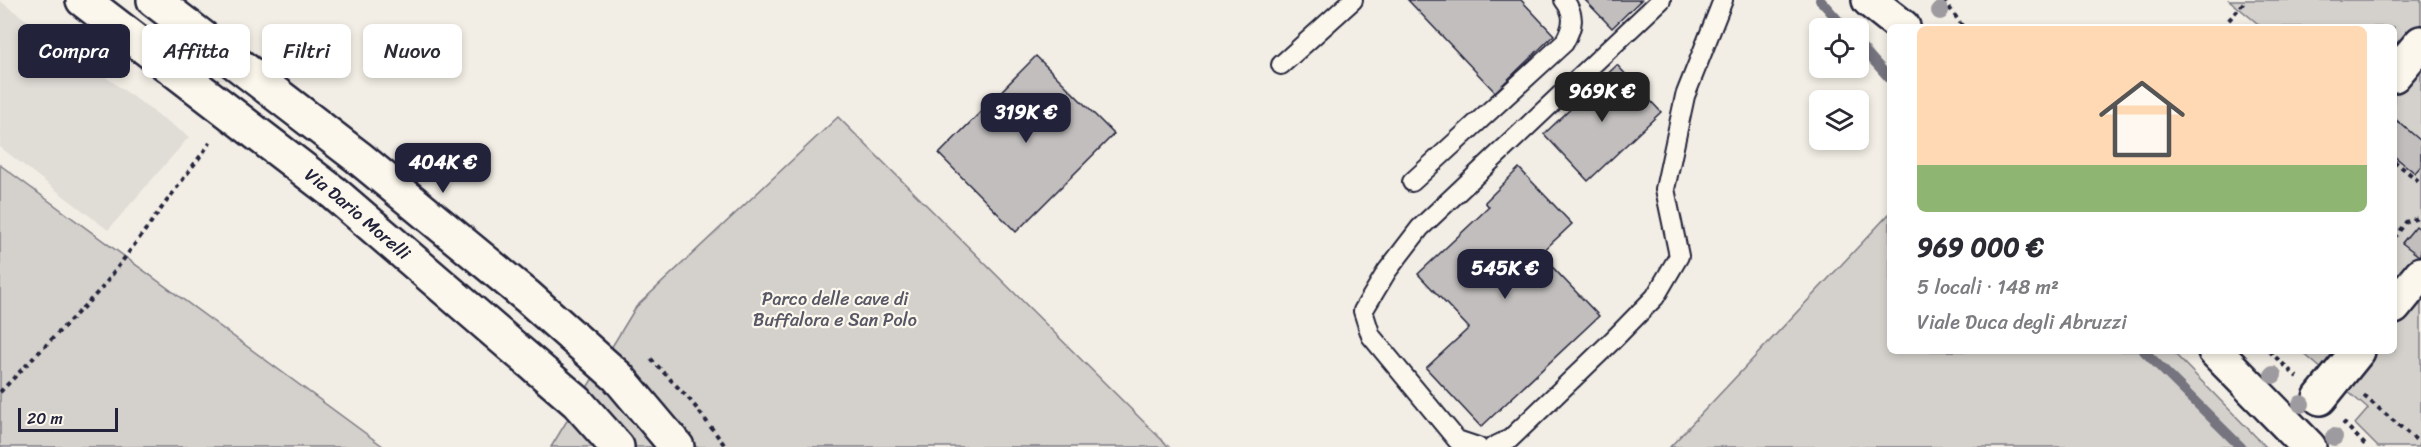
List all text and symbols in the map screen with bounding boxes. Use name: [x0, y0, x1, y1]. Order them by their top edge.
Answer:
map controls: [1809, 18, 1869, 150]
button: locate: [1809, 18, 1869, 78]
chip: Compra: [18, 24, 130, 78]
chip: Affitta: [142, 24, 250, 78]
chip: Filtri: [262, 24, 351, 78]
chip: Nuovo: [363, 24, 462, 78]
icon: home: [2088, 65, 2196, 173]
pin: 969K €: [1553, 72, 1651, 123]
text: 969K €: [1569, 74, 1635, 109]
button: layers: [1809, 90, 1869, 150]
pin: 319K €: [977, 93, 1075, 144]
text: 319K €: [995, 95, 1057, 130]
pin: 404K €: [394, 143, 492, 194]
text: 404K €: [409, 145, 477, 180]
street label: Via Dario Morelli: [297, 159, 419, 269]
text: 969 000 €: [1917, 224, 2044, 270]
pin: 545K €: [1456, 249, 1554, 300]
text: 545K €: [1471, 251, 1539, 286]
text: 5 locali · 148 m²: [1917, 270, 2059, 305]
park label: Parco delle cave di Buffalora e San Polo: [753, 283, 917, 336]
text: Viale Duca degli Abruzzi: [1917, 305, 2127, 340]
text: 20 m: [27, 404, 63, 433]
scale bar: [18, 405, 118, 432]

